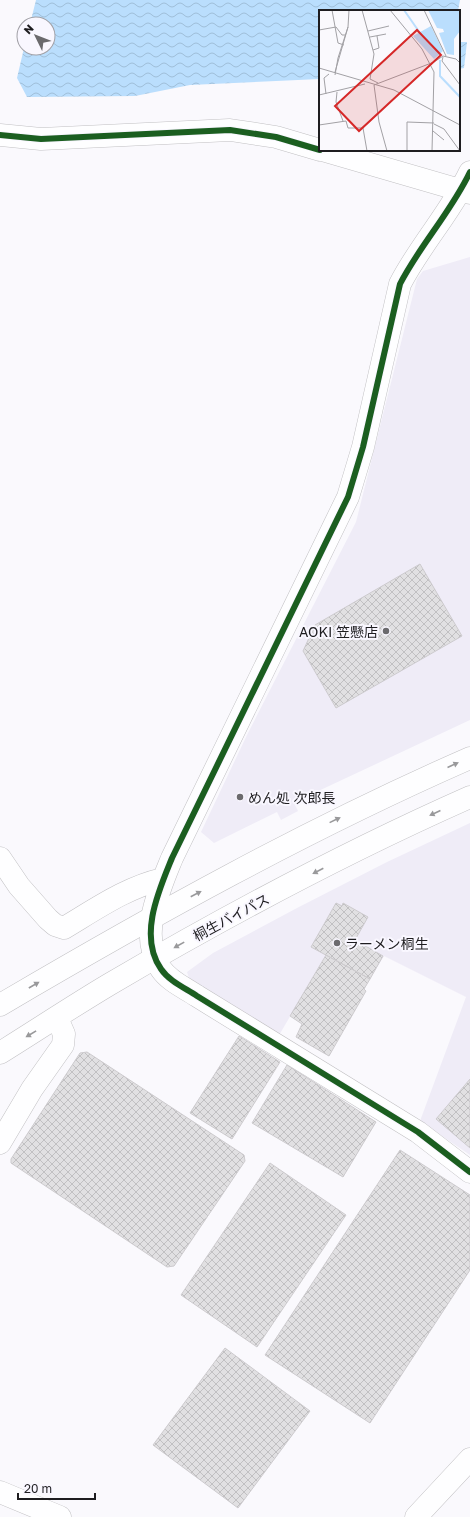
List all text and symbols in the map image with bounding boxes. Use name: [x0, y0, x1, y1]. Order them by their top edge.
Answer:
inset map: [319, 10, 460, 151]
north arrow: [16, 16, 56, 56]
text: N: [21, 21, 36, 36]
place label: AOKI 笠懸店: [299, 623, 378, 640]
marker: AOKI 笠懸店: [381, 626, 391, 636]
one-way arrow: [447, 762, 459, 768]
place label: めん処 次郎長: [248, 789, 336, 806]
marker: めん処 次郎長: [235, 792, 245, 802]
one-way arrow: [429, 810, 440, 816]
one-way arrow: [330, 817, 341, 823]
one-way arrow: [312, 868, 324, 874]
street label: 桐生バイパス: [190, 890, 272, 944]
one-way arrow: [190, 891, 202, 898]
place label: ラーメン桐生: [345, 935, 428, 952]
marker: ラーメン桐生: [332, 938, 342, 948]
one-way arrow: [173, 942, 185, 949]
one-way arrow: [28, 982, 40, 989]
one-way arrow: [25, 1030, 37, 1037]
scale bar: [18, 1475, 95, 1501]
text: 20 m: [24, 1481, 52, 1496]

